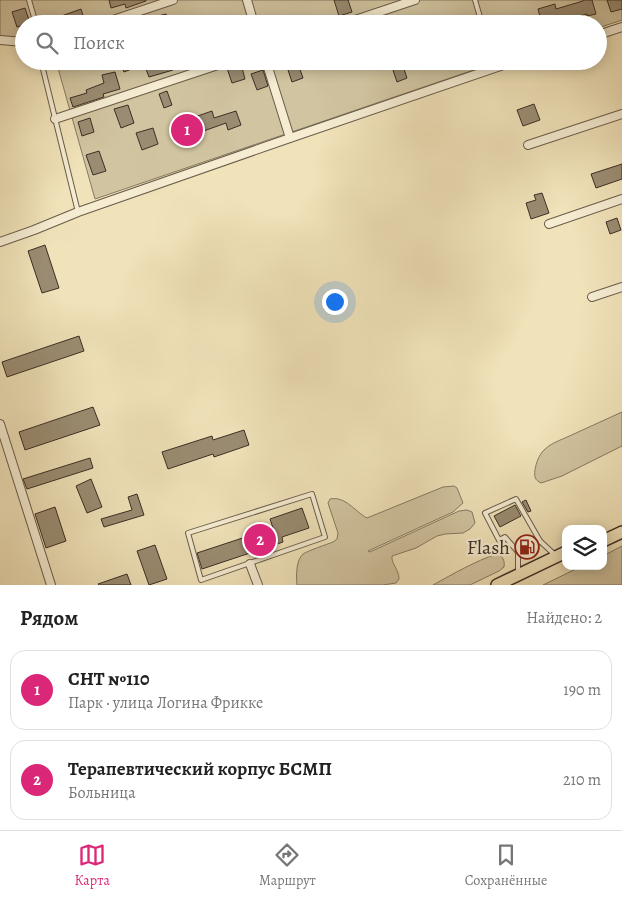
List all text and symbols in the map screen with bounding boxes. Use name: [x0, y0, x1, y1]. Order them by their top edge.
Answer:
search box: [15, 15, 607, 70]
icon: search: [33, 29, 61, 57]
text: Поиск: [73, 30, 125, 56]
pin: 1: [171, 111, 203, 149]
your location: [322, 289, 348, 315]
pin: 2: [244, 521, 276, 559]
map controls: [562, 525, 607, 570]
button: layers: [562, 525, 607, 570]
place label: Flash: [467, 534, 510, 561]
fuel station icon: Flash: [514, 534, 540, 560]
text: Рядом: [20, 604, 78, 632]
text: Найдено: 2: [526, 607, 602, 629]
text: СНТ №110: [68, 666, 149, 692]
text: 1: [34, 679, 40, 701]
text: 190 m: [563, 679, 601, 701]
text: Парк · улица Логина Фрикке: [68, 692, 263, 714]
text: Терапевтический корпус БСМП: [68, 756, 332, 782]
text: 2: [33, 769, 41, 791]
text: 210 m: [563, 769, 601, 791]
text: Больница: [68, 782, 136, 804]
tab: Карта: [75, 841, 110, 890]
tab: Маршрут: [259, 841, 316, 890]
tab: Сохранённые: [465, 841, 547, 890]

